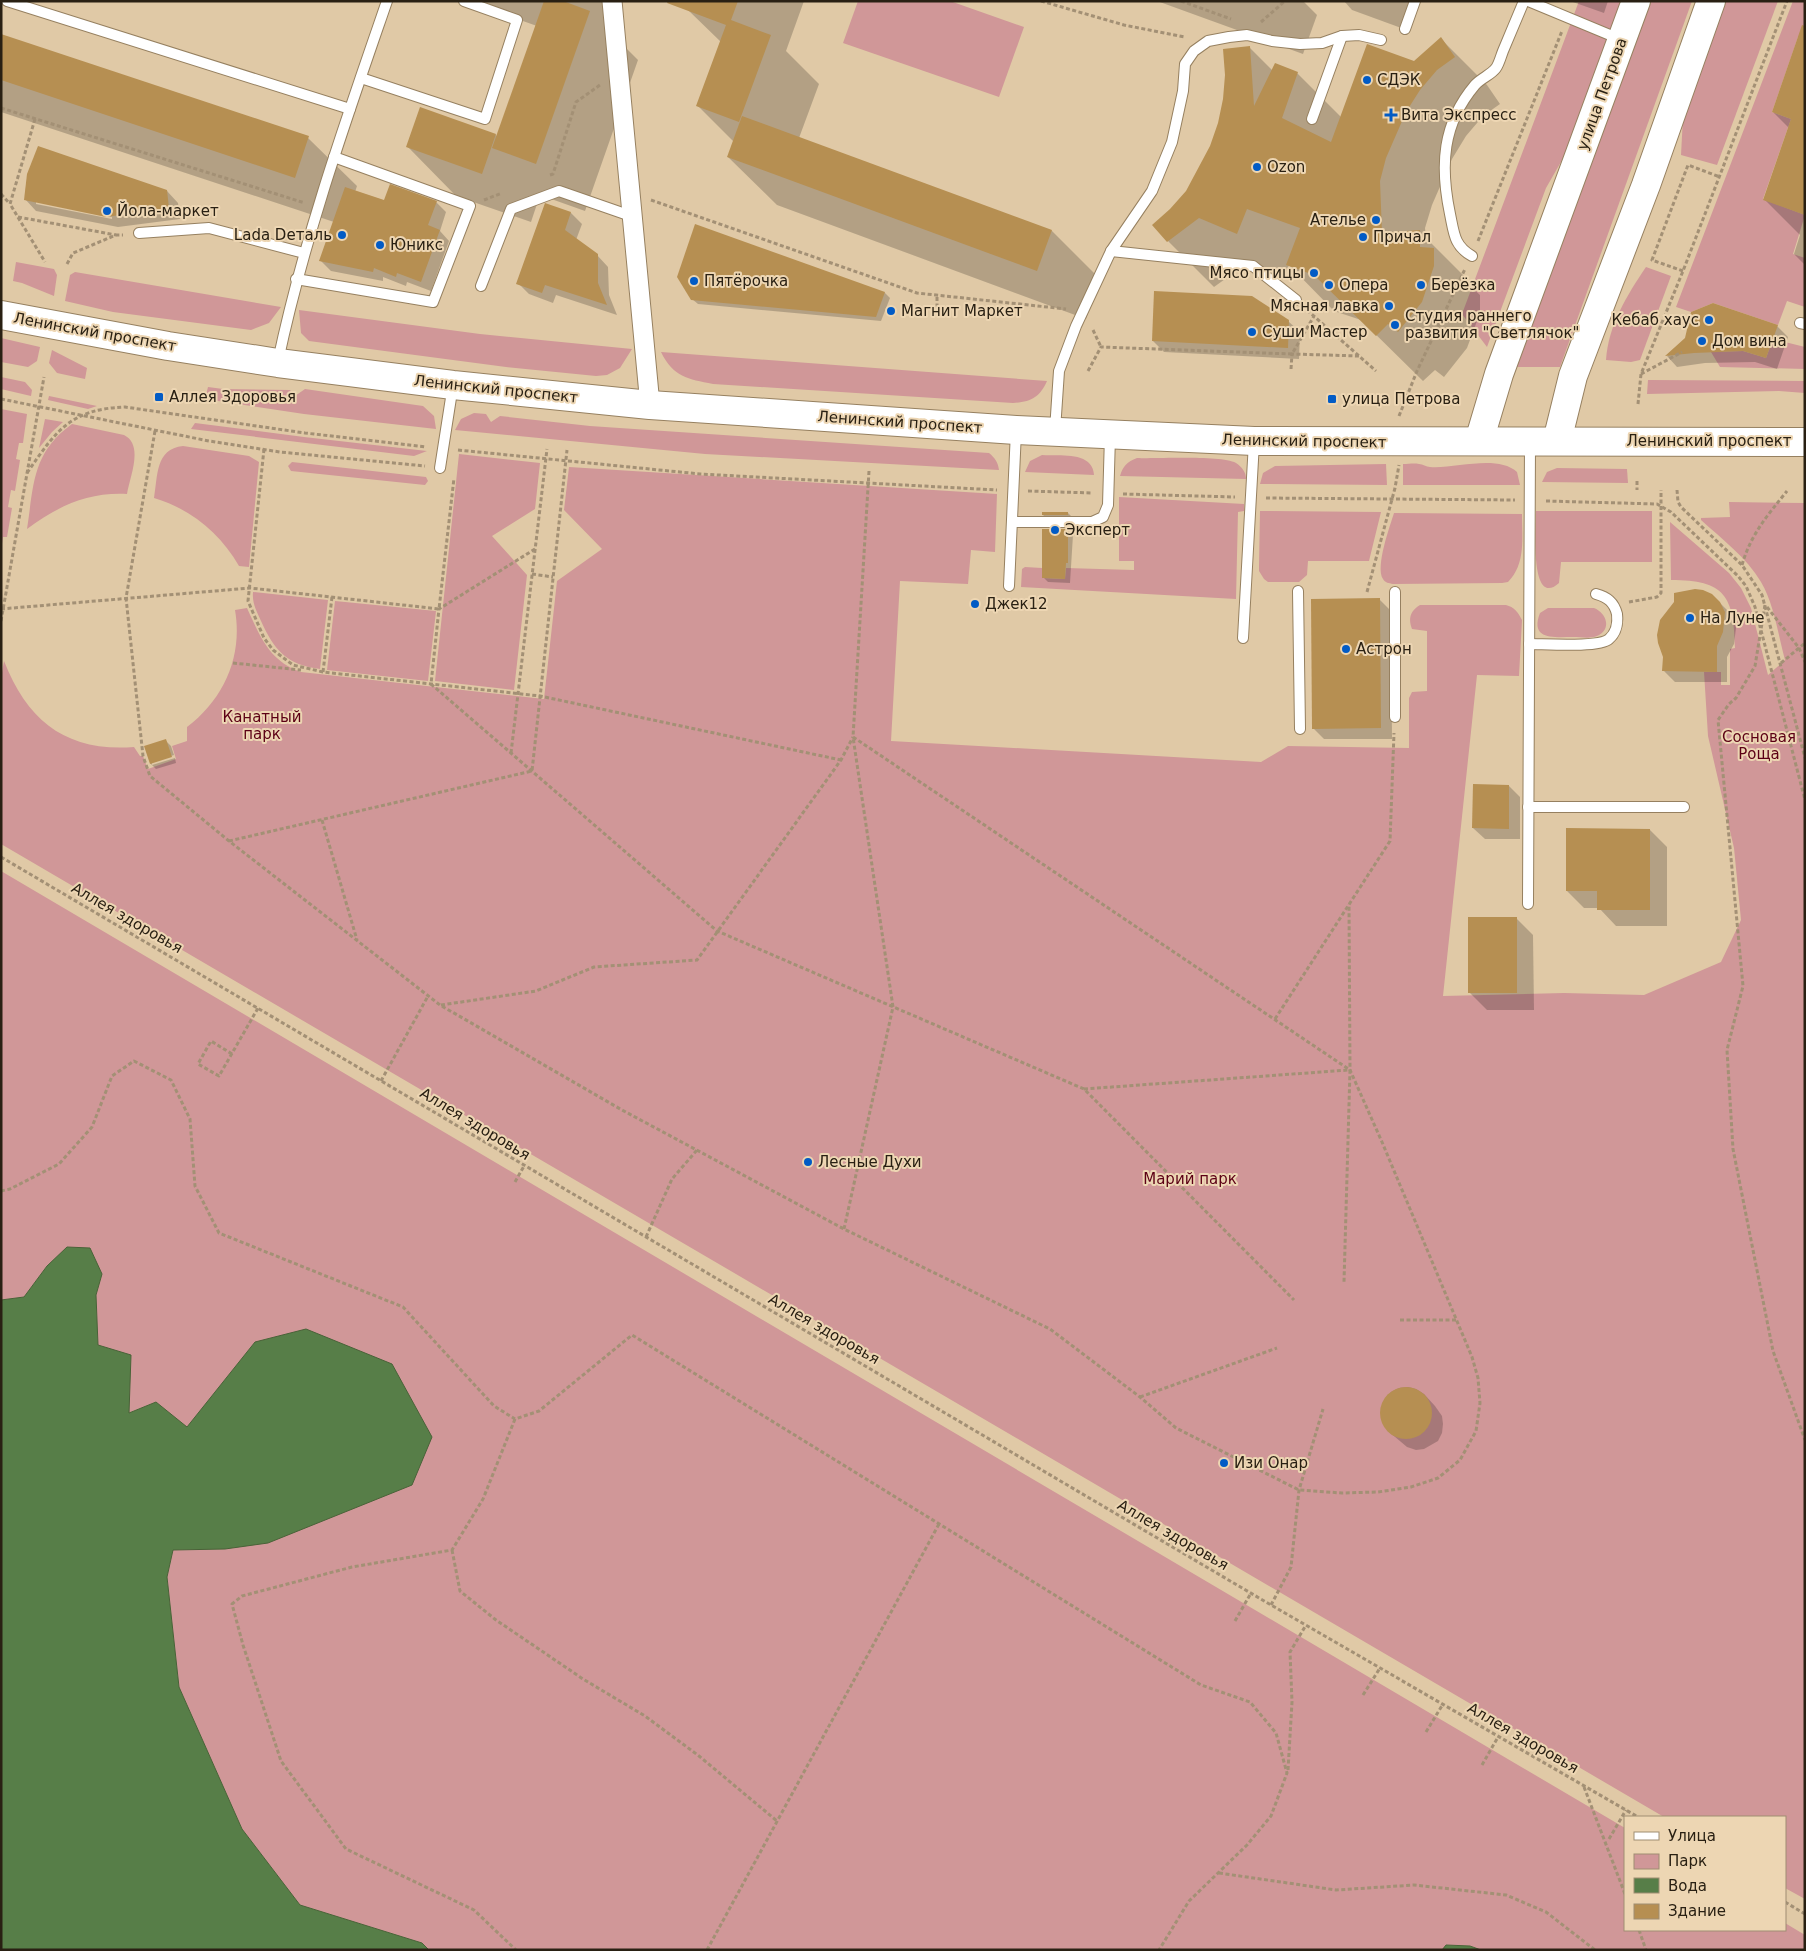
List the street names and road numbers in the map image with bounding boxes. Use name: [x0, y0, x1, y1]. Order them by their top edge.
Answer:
street label: улица Петрова: [1573, 35, 1631, 153]
street label: Ленинский проспект: [12, 309, 178, 355]
street label: Ленинский проспект: [413, 371, 579, 407]
street label: Ленинский проспект: [817, 407, 983, 437]
street label: Ленинский проспект: [1221, 431, 1387, 451]
street label: Ленинский проспект: [1626, 432, 1792, 450]
street label: Аллея здоровья: [68, 879, 186, 957]
street label: Аллея здоровья: [417, 1084, 533, 1164]
street label: Аллея здоровья: [765, 1290, 883, 1368]
street label: Аллея здоровья: [1114, 1496, 1232, 1574]
street label: Аллея здоровья: [1464, 1699, 1582, 1777]

